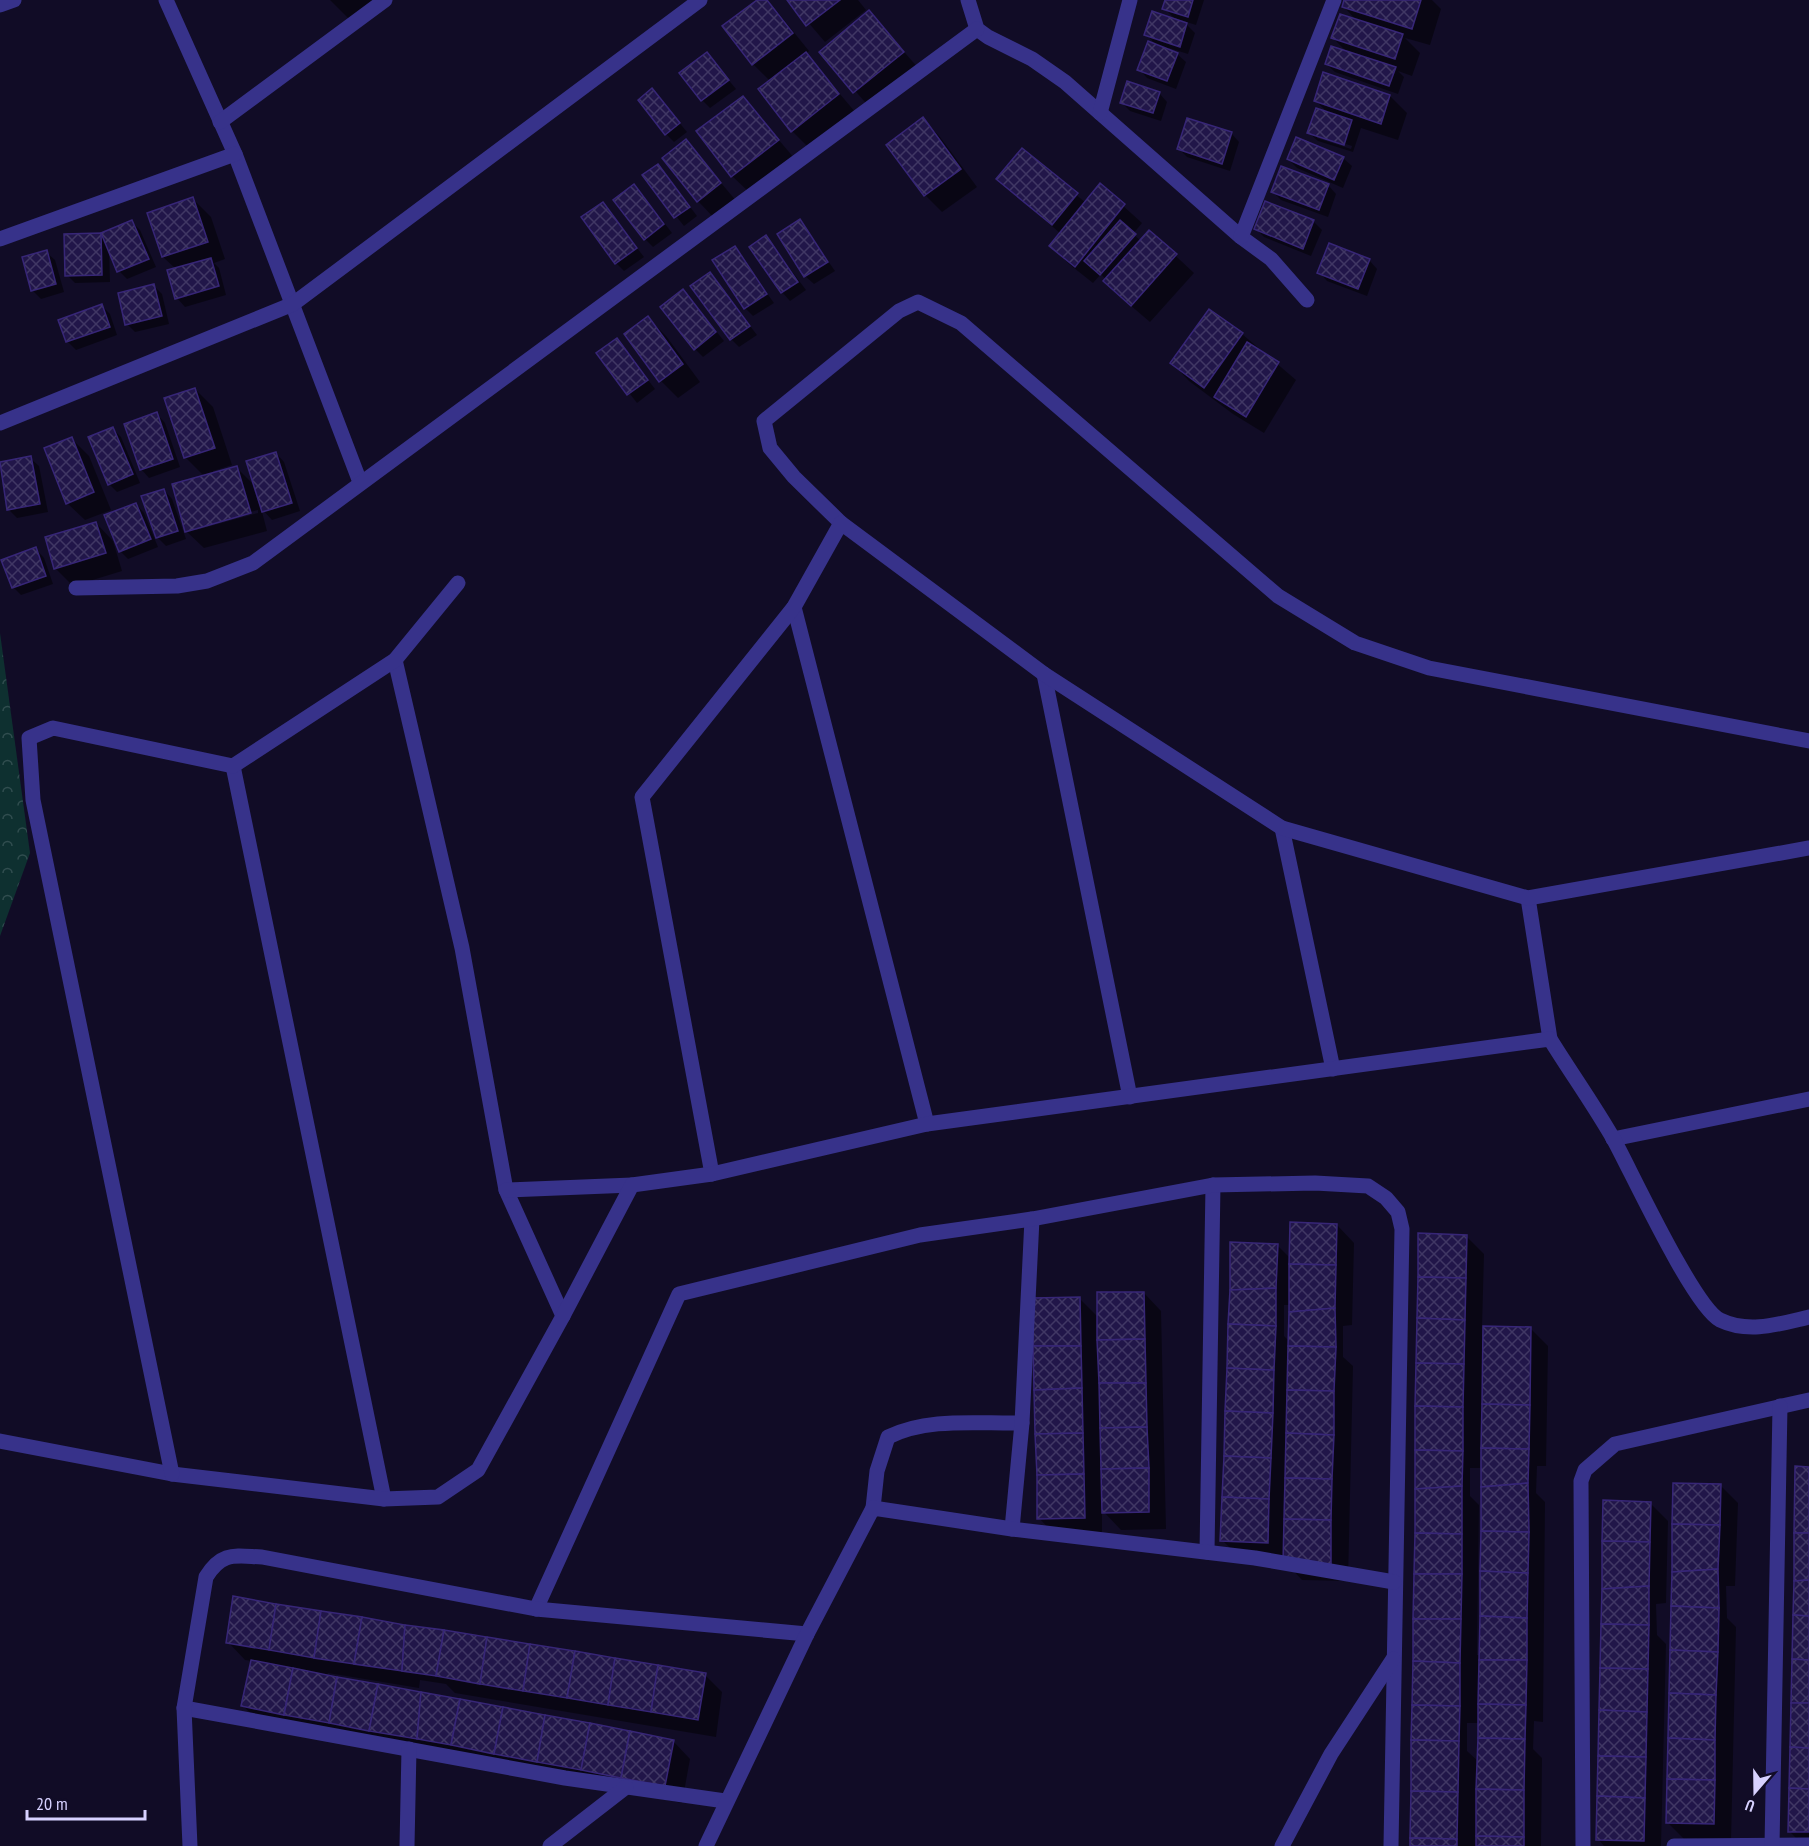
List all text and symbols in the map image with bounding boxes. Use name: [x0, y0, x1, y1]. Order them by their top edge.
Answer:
north arrow: [1725, 1762, 1785, 1822]
scale bar: [27, 1783, 146, 1821]
text: 20 m: [36, 1792, 68, 1815]
text: U: [1743, 1795, 1757, 1817]

